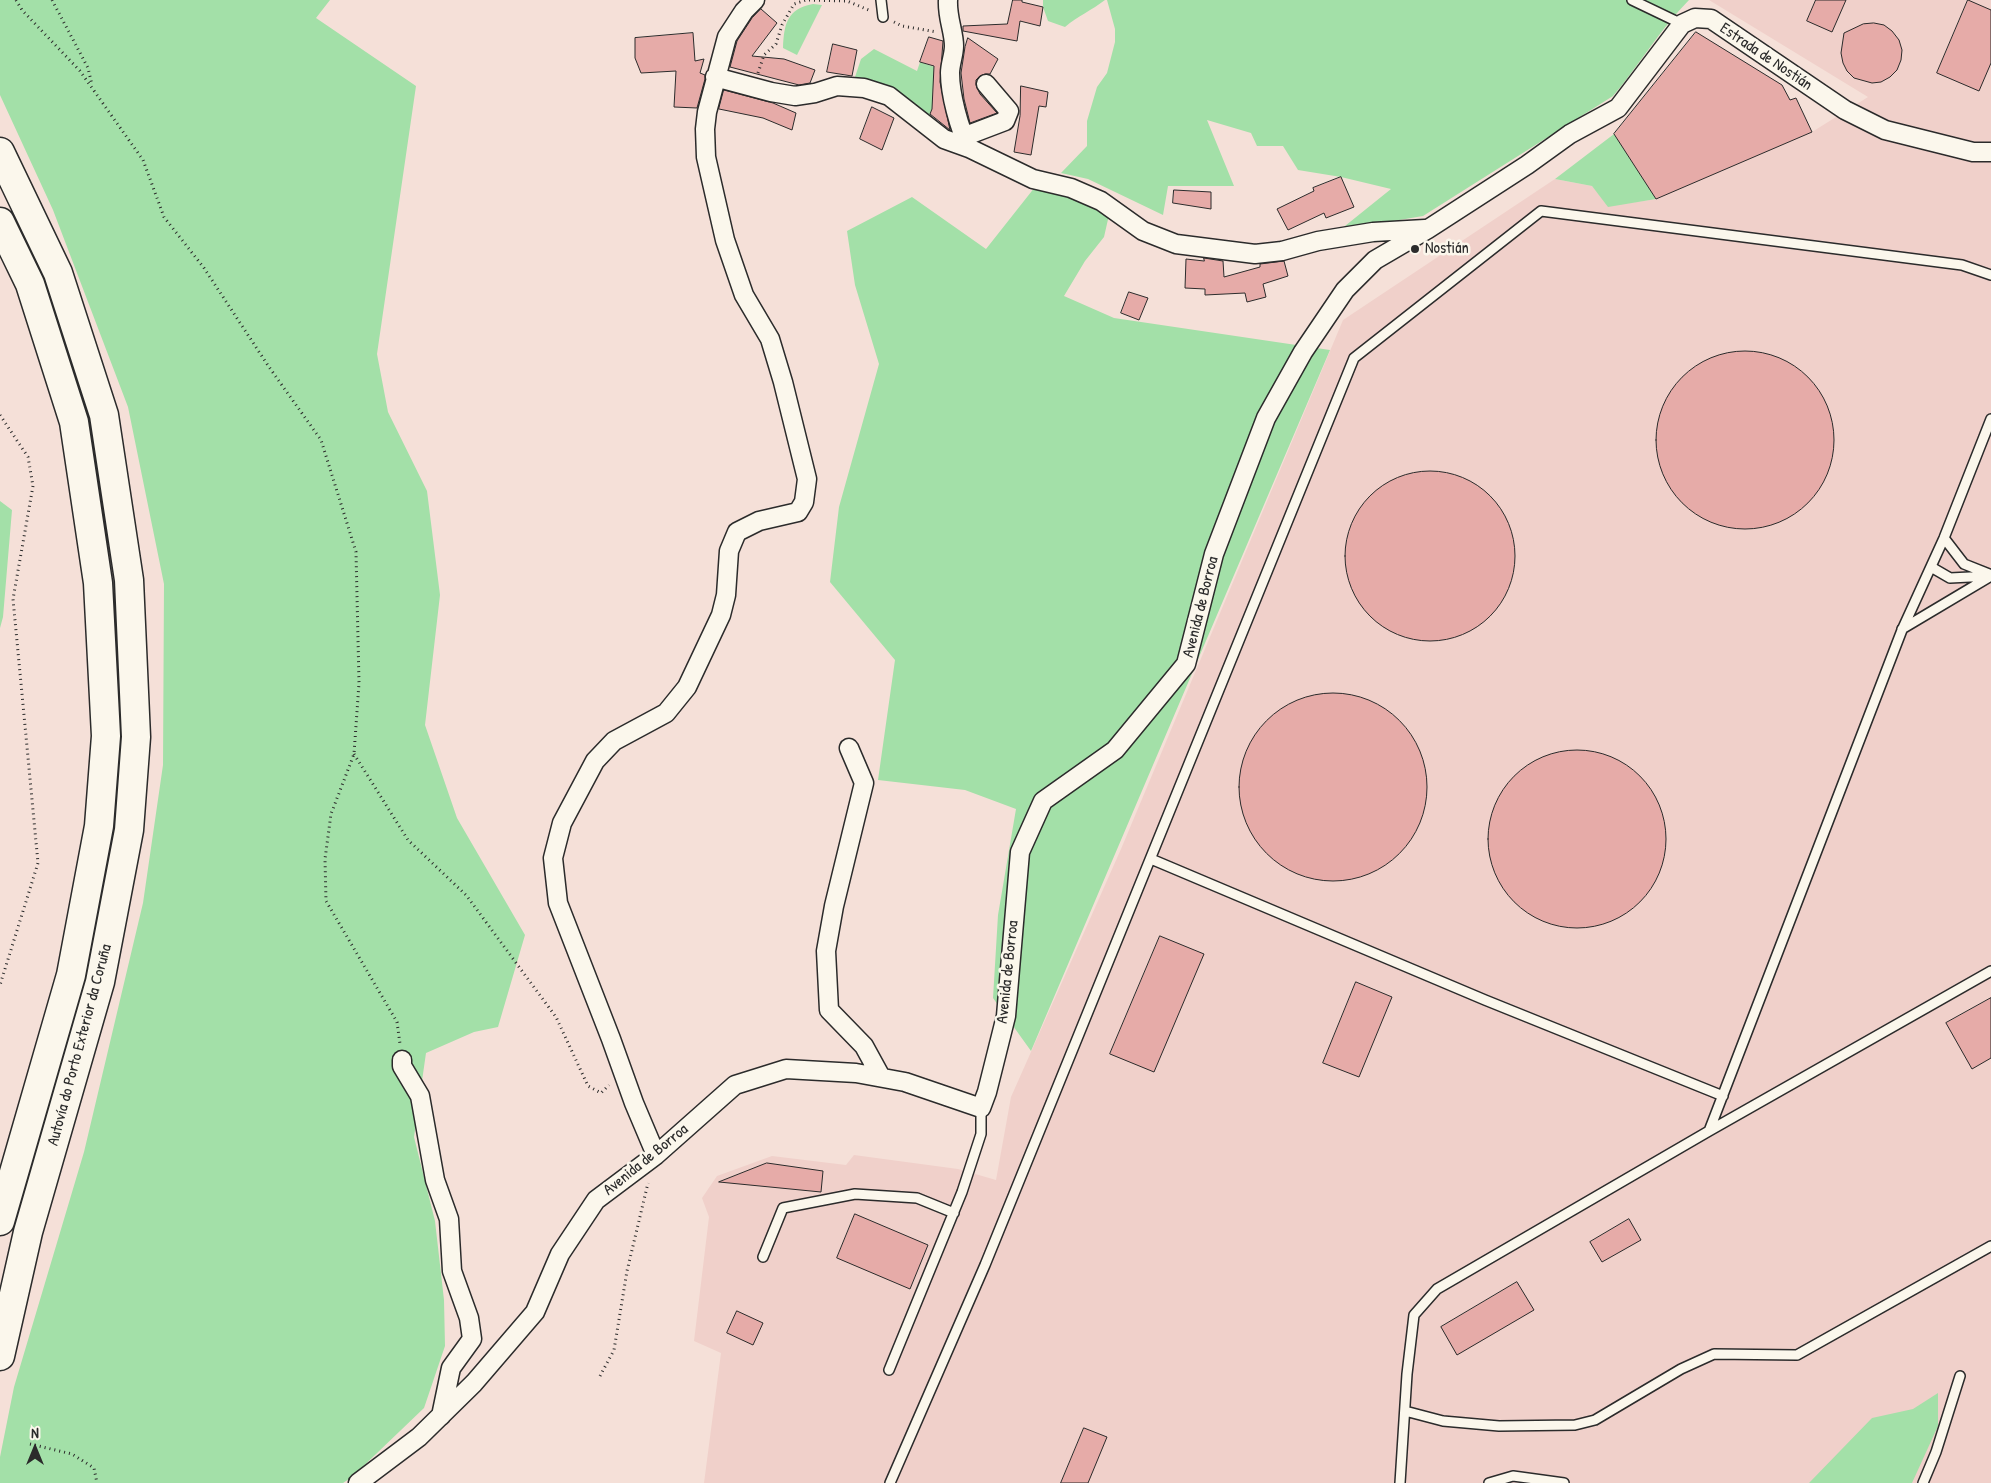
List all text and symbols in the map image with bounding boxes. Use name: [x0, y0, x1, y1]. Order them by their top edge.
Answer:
street label: Estrada de Nostián: [1716, 19, 1816, 95]
place label: Nostián: [1425, 239, 1469, 259]
marker: Nostián: [1409, 243, 1421, 255]
street label: Avenida de Borroa: [1179, 554, 1223, 660]
street label: Avenida de Borroa: [993, 920, 1023, 1024]
street label: Autovía do Porto Exterior da Coruña: [44, 942, 116, 1148]
street label: Avenida de Borroa: [600, 1120, 692, 1200]
north arrow: [10, 1423, 60, 1473]
text: N: [31, 1423, 39, 1442]

